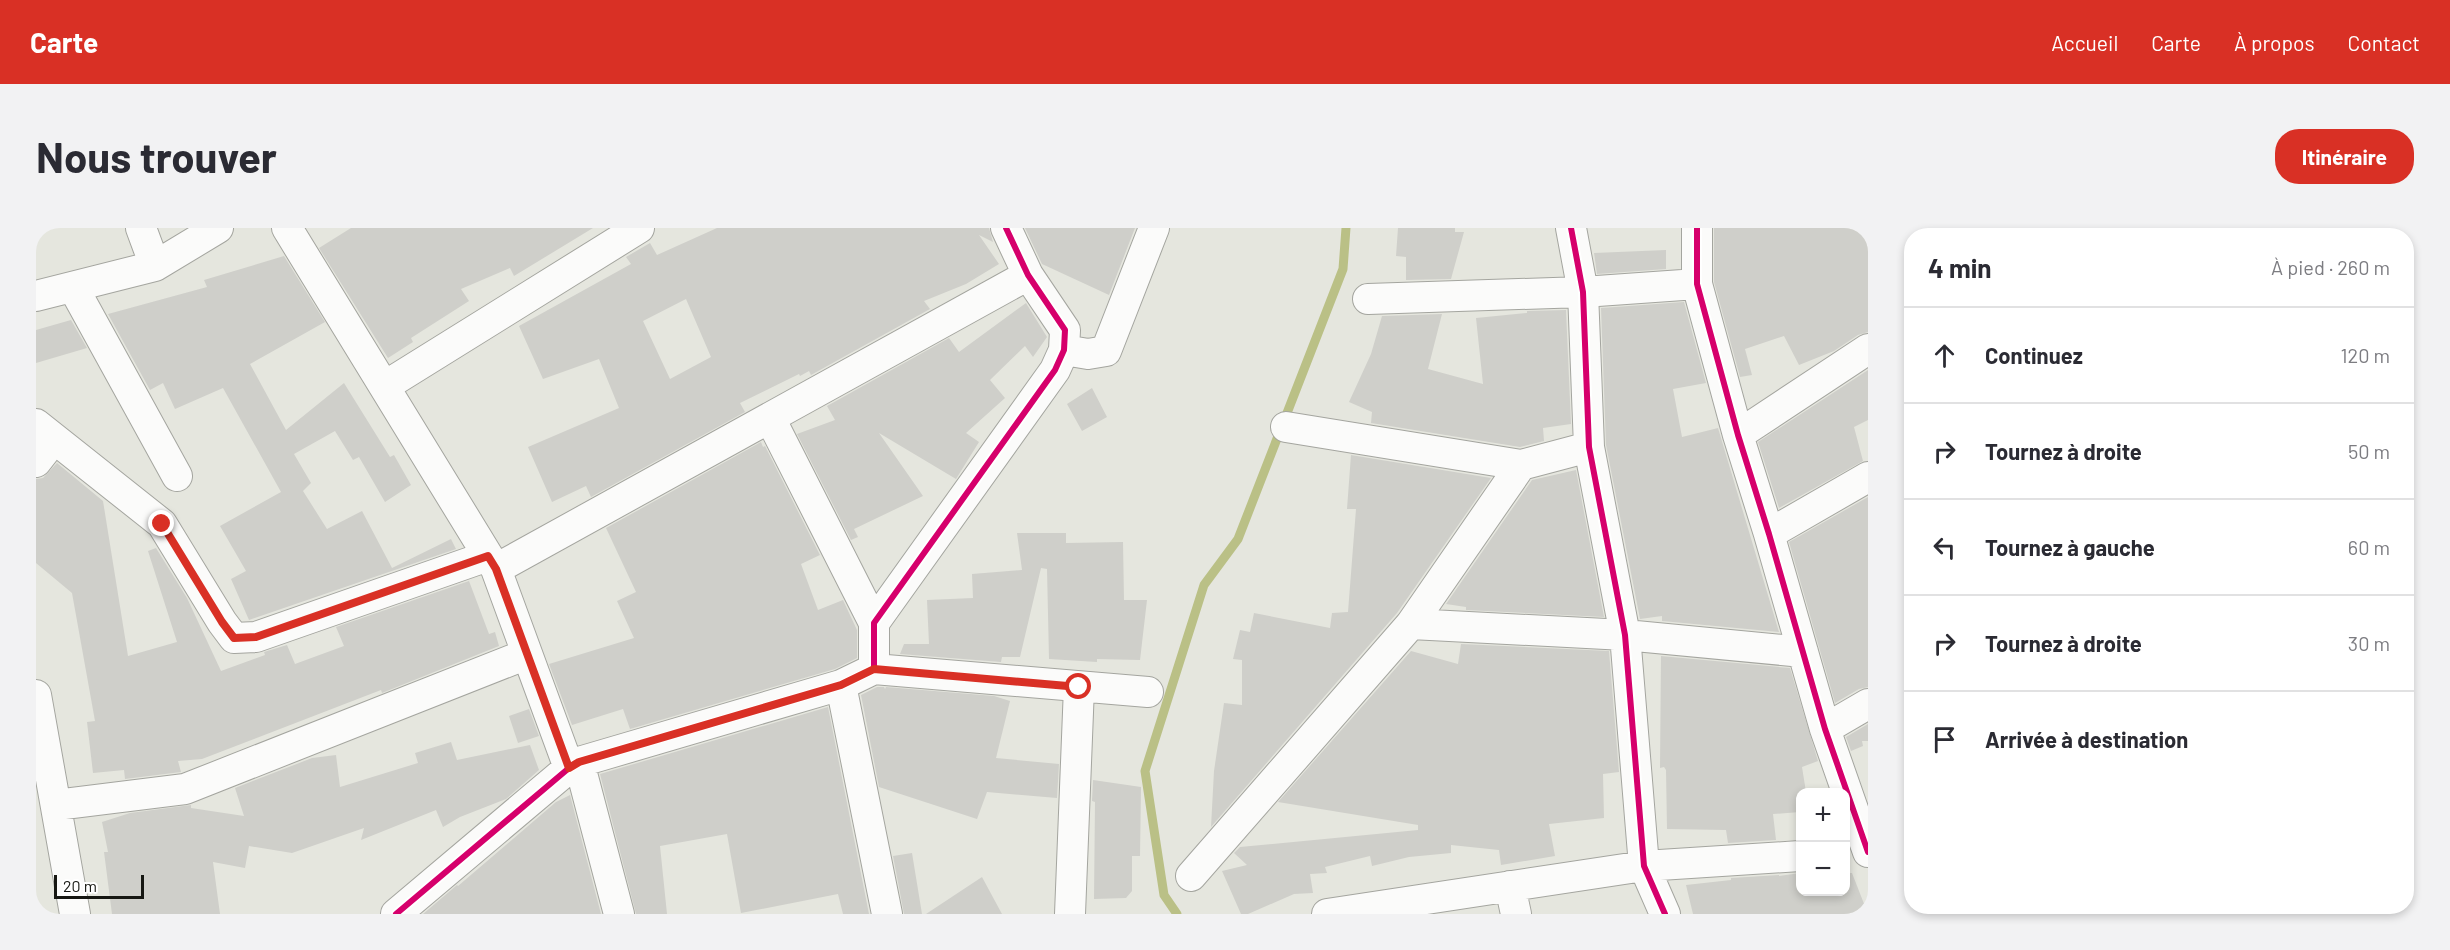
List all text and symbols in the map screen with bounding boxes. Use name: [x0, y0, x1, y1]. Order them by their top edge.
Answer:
text: Carte: [30, 25, 98, 59]
text: Accueil: [2051, 30, 2118, 55]
text: Carte: [2151, 30, 2201, 55]
text: À propos: [2234, 30, 2315, 55]
text: Contact: [2348, 30, 2420, 55]
button: Itinéraire: [2275, 129, 2414, 184]
text: Nous trouver: [36, 131, 277, 181]
text: 4 min: [1928, 252, 1992, 283]
text: À pied · 260 m: [2271, 255, 2390, 279]
icon: ahead: [1928, 339, 1961, 372]
text: Continuez: [1985, 342, 2083, 368]
text: 120 m: [2340, 343, 2390, 367]
icon: right: [1928, 435, 1961, 468]
text: Tournez à droite: [1985, 438, 2142, 464]
text: 50 m: [2348, 439, 2390, 463]
route end: [148, 510, 174, 536]
icon: left: [1928, 531, 1961, 564]
text: Tournez à gauche: [1985, 534, 2155, 560]
text: 60 m: [2348, 535, 2390, 559]
icon: right: [1928, 627, 1961, 660]
text: Tournez à droite: [1985, 630, 2142, 656]
text: 30 m: [2348, 631, 2390, 655]
route start: [1065, 673, 1091, 699]
icon: arrive: [1928, 723, 1961, 756]
text: Arrivée à destination: [1985, 726, 2188, 752]
map controls: [1796, 788, 1850, 896]
button: +: [1796, 788, 1850, 842]
button: −: [1796, 842, 1850, 896]
scale bar: [54, 872, 144, 900]
text: 20 m: [63, 876, 97, 895]

